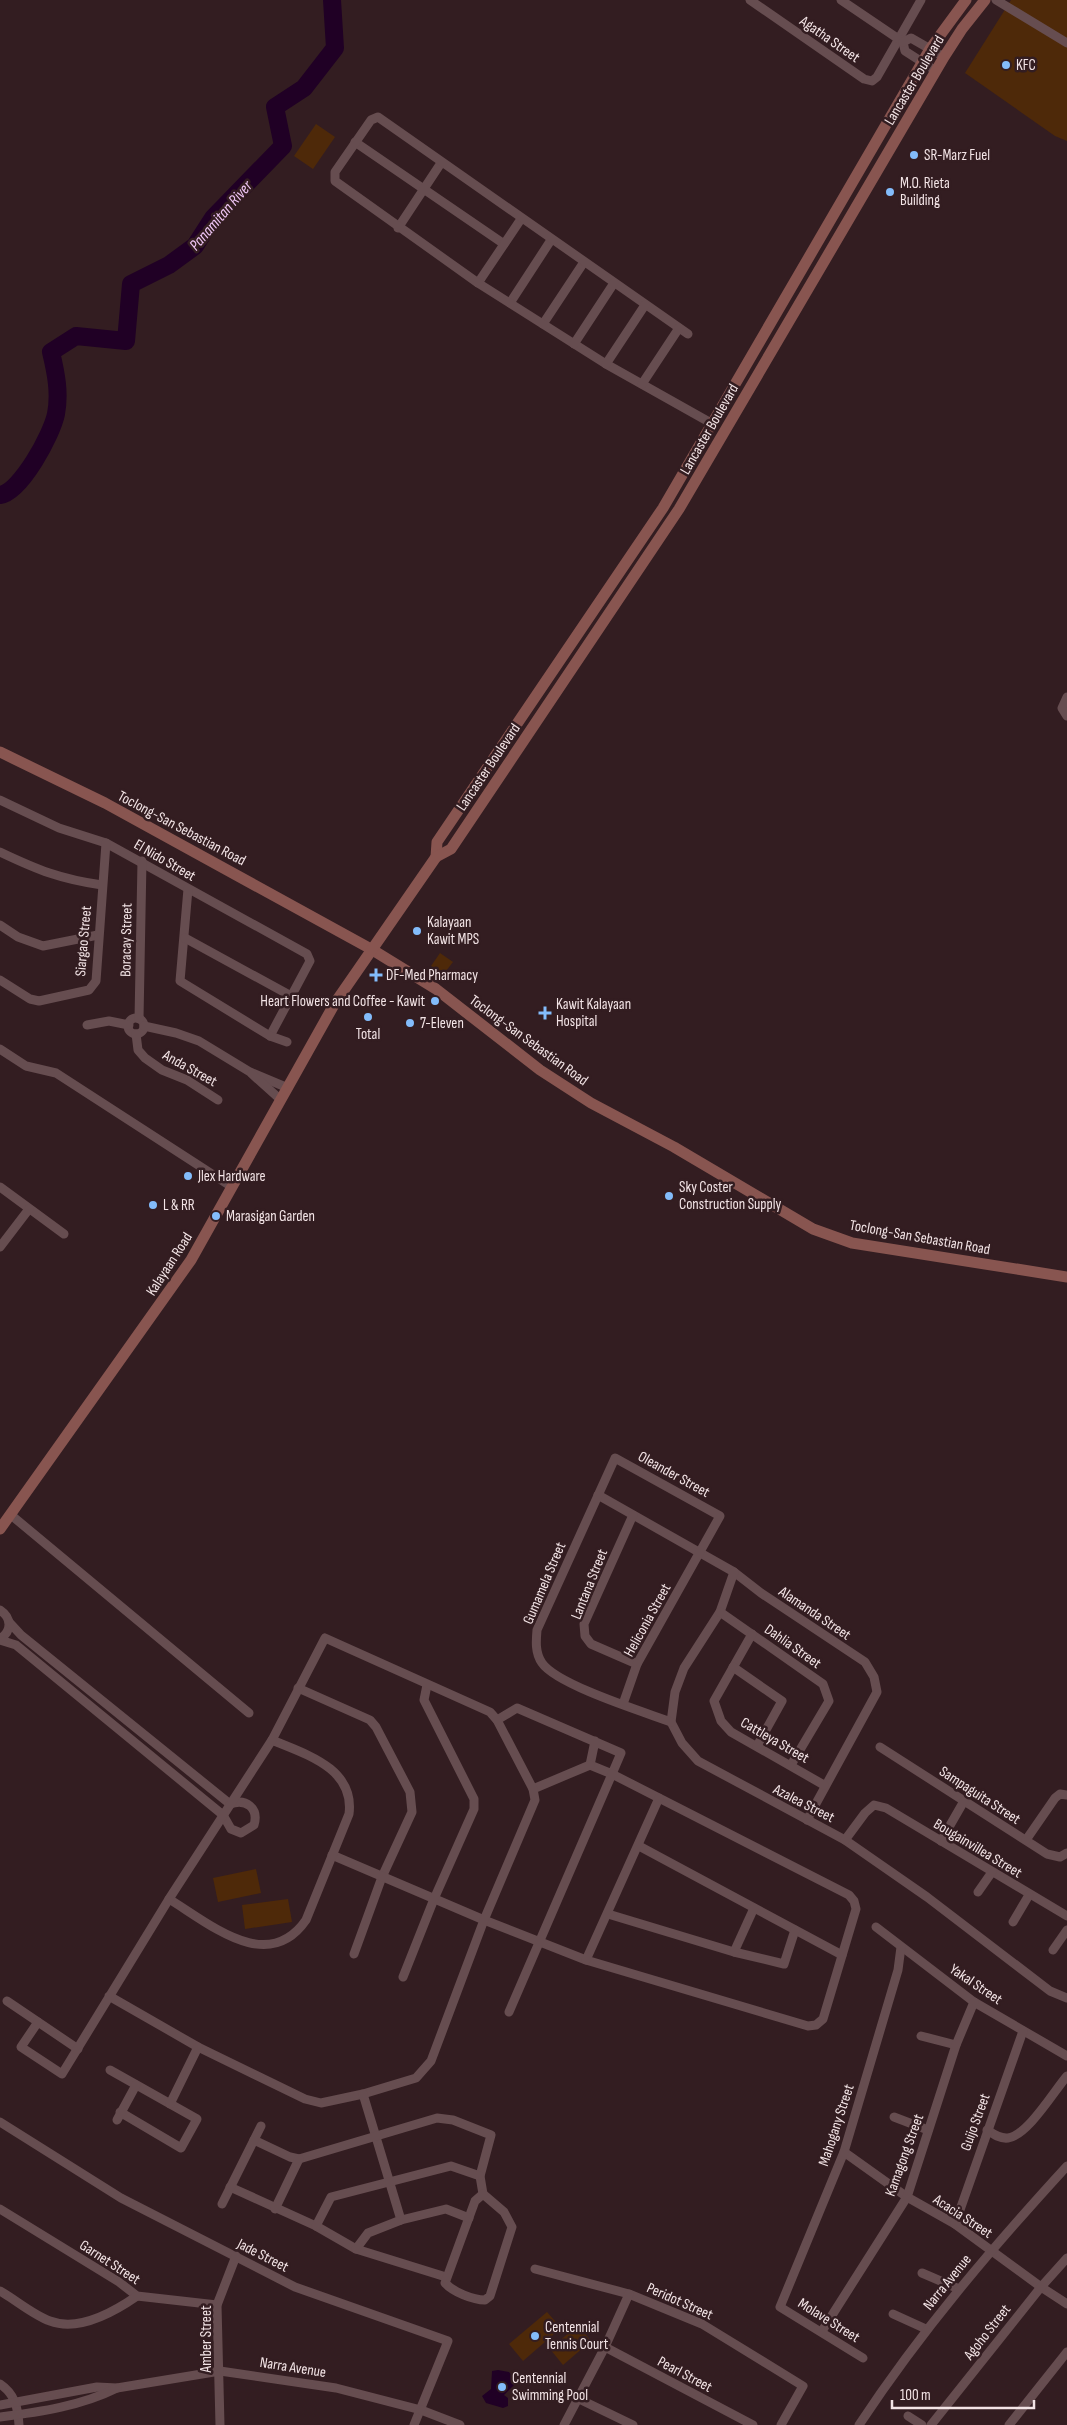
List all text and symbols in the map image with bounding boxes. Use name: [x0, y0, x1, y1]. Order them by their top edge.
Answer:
street label: Agatha Street: [795, 11, 864, 67]
street label: Lancaster Boulevard: [880, 32, 949, 129]
place label: KFC: [1016, 56, 1036, 75]
marker: KFC: [1000, 59, 1012, 71]
place label: SR-Marz Fuel: [924, 146, 990, 165]
marker: SR-Marz Fuel: [908, 149, 920, 161]
place label: M.O. Rieta Building: [900, 174, 950, 210]
water label: Panamitan River: [186, 177, 257, 255]
marker: M.O. Rieta Building: [884, 186, 896, 198]
street label: Lancaster Boulevard: [676, 381, 743, 478]
street label: Lancaster Boulevard: [452, 720, 525, 815]
street label: Toclong-San Sebastian Road: [115, 787, 249, 870]
street label: El Nido Street: [130, 835, 199, 886]
street label: Boracay Street: [116, 902, 137, 977]
street label: Siargao Street: [71, 905, 96, 977]
place label: Kalayaan Kawit MPS: [427, 913, 479, 949]
marker: Kalayaan Kawit MPS: [411, 925, 423, 937]
place label: DF-Med Pharmacy: [386, 966, 478, 985]
marker: DF-Med Pharmacy: [370, 969, 382, 981]
street label: Toclong-San Sebastian Road: [466, 991, 592, 1090]
place label: Heart Flowers and Coffee - Kawit: [260, 992, 425, 1011]
marker: Heart Flowers and Coffee - Kawit: [429, 995, 441, 1007]
place label: Kawit Kalayaan Hospital: [556, 995, 631, 1031]
marker: Kawit Kalayaan Hospital: [538, 1006, 552, 1020]
marker: Total: [362, 1011, 374, 1023]
place label: 7-Eleven: [420, 1014, 464, 1033]
marker: 7-Eleven: [404, 1017, 416, 1029]
place label: Total: [356, 1025, 380, 1044]
street label: Anda Street: [158, 1045, 221, 1091]
place label: Jlex Hardware: [197, 1167, 266, 1186]
marker: Jlex Hardware: [182, 1170, 194, 1182]
place label: Sky Coster Construction Supply: [679, 1178, 782, 1214]
marker: Sky Coster Construction Supply: [663, 1190, 675, 1202]
place label: L & RR: [163, 1196, 195, 1215]
marker: L & RR: [147, 1199, 159, 1211]
place label: Marasigan Garden: [226, 1207, 315, 1226]
marker: Marasigan Garden: [210, 1210, 222, 1222]
street label: Toclong-San Sebastian Road: [848, 1216, 992, 1259]
street label: Kalayaan Road: [142, 1229, 197, 1300]
street label: Oleander Street: [635, 1447, 713, 1502]
street label: Gumamela Street: [519, 1539, 570, 1627]
street label: Lantana Street: [567, 1546, 612, 1622]
street label: Heliconia Street: [620, 1580, 676, 1660]
street label: Alamanda Street: [774, 1582, 855, 1645]
street label: Dahlia Street: [761, 1620, 825, 1673]
street label: Cattleya Street: [737, 1713, 813, 1768]
street label: Sampaguita Street: [935, 1762, 1024, 1829]
street label: Azalea Street: [769, 1779, 838, 1827]
street label: Bougainvillea Street: [930, 1815, 1026, 1883]
street label: Yakal Street: [946, 1960, 1006, 2009]
street label: Mahogany Street: [814, 2081, 859, 2169]
street label: Guijo Street: [956, 2091, 995, 2153]
street label: Kamagong Street: [881, 2111, 928, 2199]
street label: Acacia Street: [929, 2190, 996, 2243]
street label: Jade Street: [233, 2234, 292, 2277]
street label: Garnet Street: [76, 2236, 144, 2289]
street label: Narra Avenue: [919, 2250, 976, 2314]
street label: Peridot Street: [644, 2278, 716, 2325]
street label: Molave Street: [794, 2294, 864, 2347]
street label: Agoho Street: [959, 2300, 1015, 2365]
street label: Amber Street: [197, 2305, 216, 2373]
place label: Centennial Tennis Court: [545, 2318, 609, 2354]
marker: Centennial Tennis Court: [529, 2330, 541, 2342]
street label: Pearl Street: [654, 2352, 716, 2397]
street label: Narra Avenue: [259, 2353, 327, 2382]
place label: Centennial Swimming Pool: [512, 2369, 588, 2405]
scale bar: [892, 2378, 1034, 2410]
marker: Centennial Swimming Pool: [496, 2381, 508, 2393]
text: 100 m: [900, 2386, 931, 2405]

